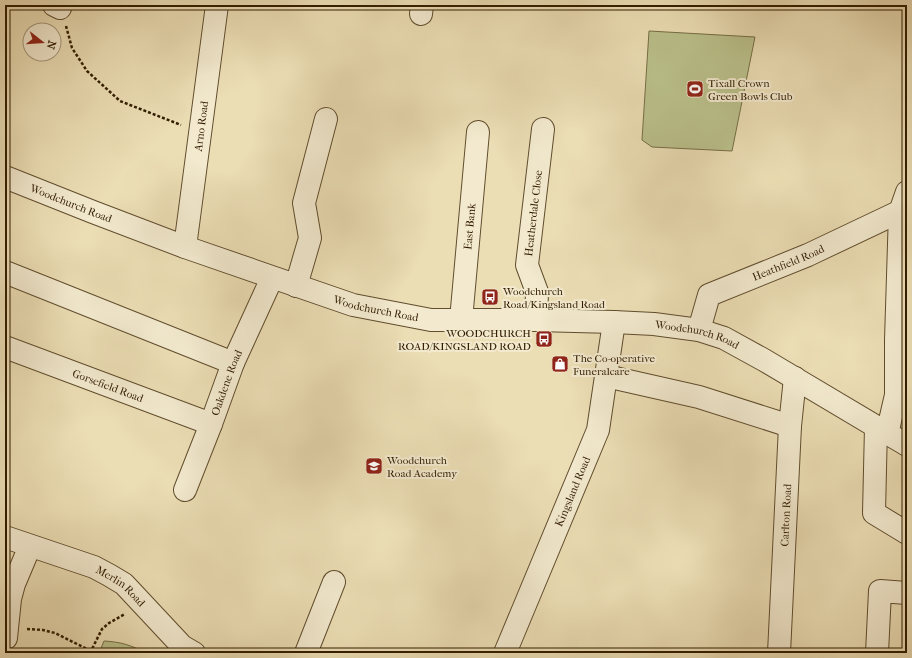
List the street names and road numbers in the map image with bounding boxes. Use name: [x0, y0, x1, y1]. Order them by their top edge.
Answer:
street label: Arno Road: [191, 99, 211, 153]
street label: Heatherdale Close: [522, 169, 545, 257]
street label: Woodchurch Road: [27, 181, 115, 225]
street label: East Bank: [461, 202, 478, 250]
street label: Heathfield Road: [750, 241, 827, 283]
street label: Woodchurch Road: [331, 292, 421, 324]
street label: Woodchurch Road: [653, 318, 742, 352]
street label: Oakdene Road: [208, 347, 245, 417]
street label: Gorsefield Road: [71, 366, 146, 405]
street label: Kingsland Road: [552, 453, 593, 529]
street label: Carlton Road: [778, 482, 794, 547]
street label: Merlin Road: [94, 563, 149, 610]

